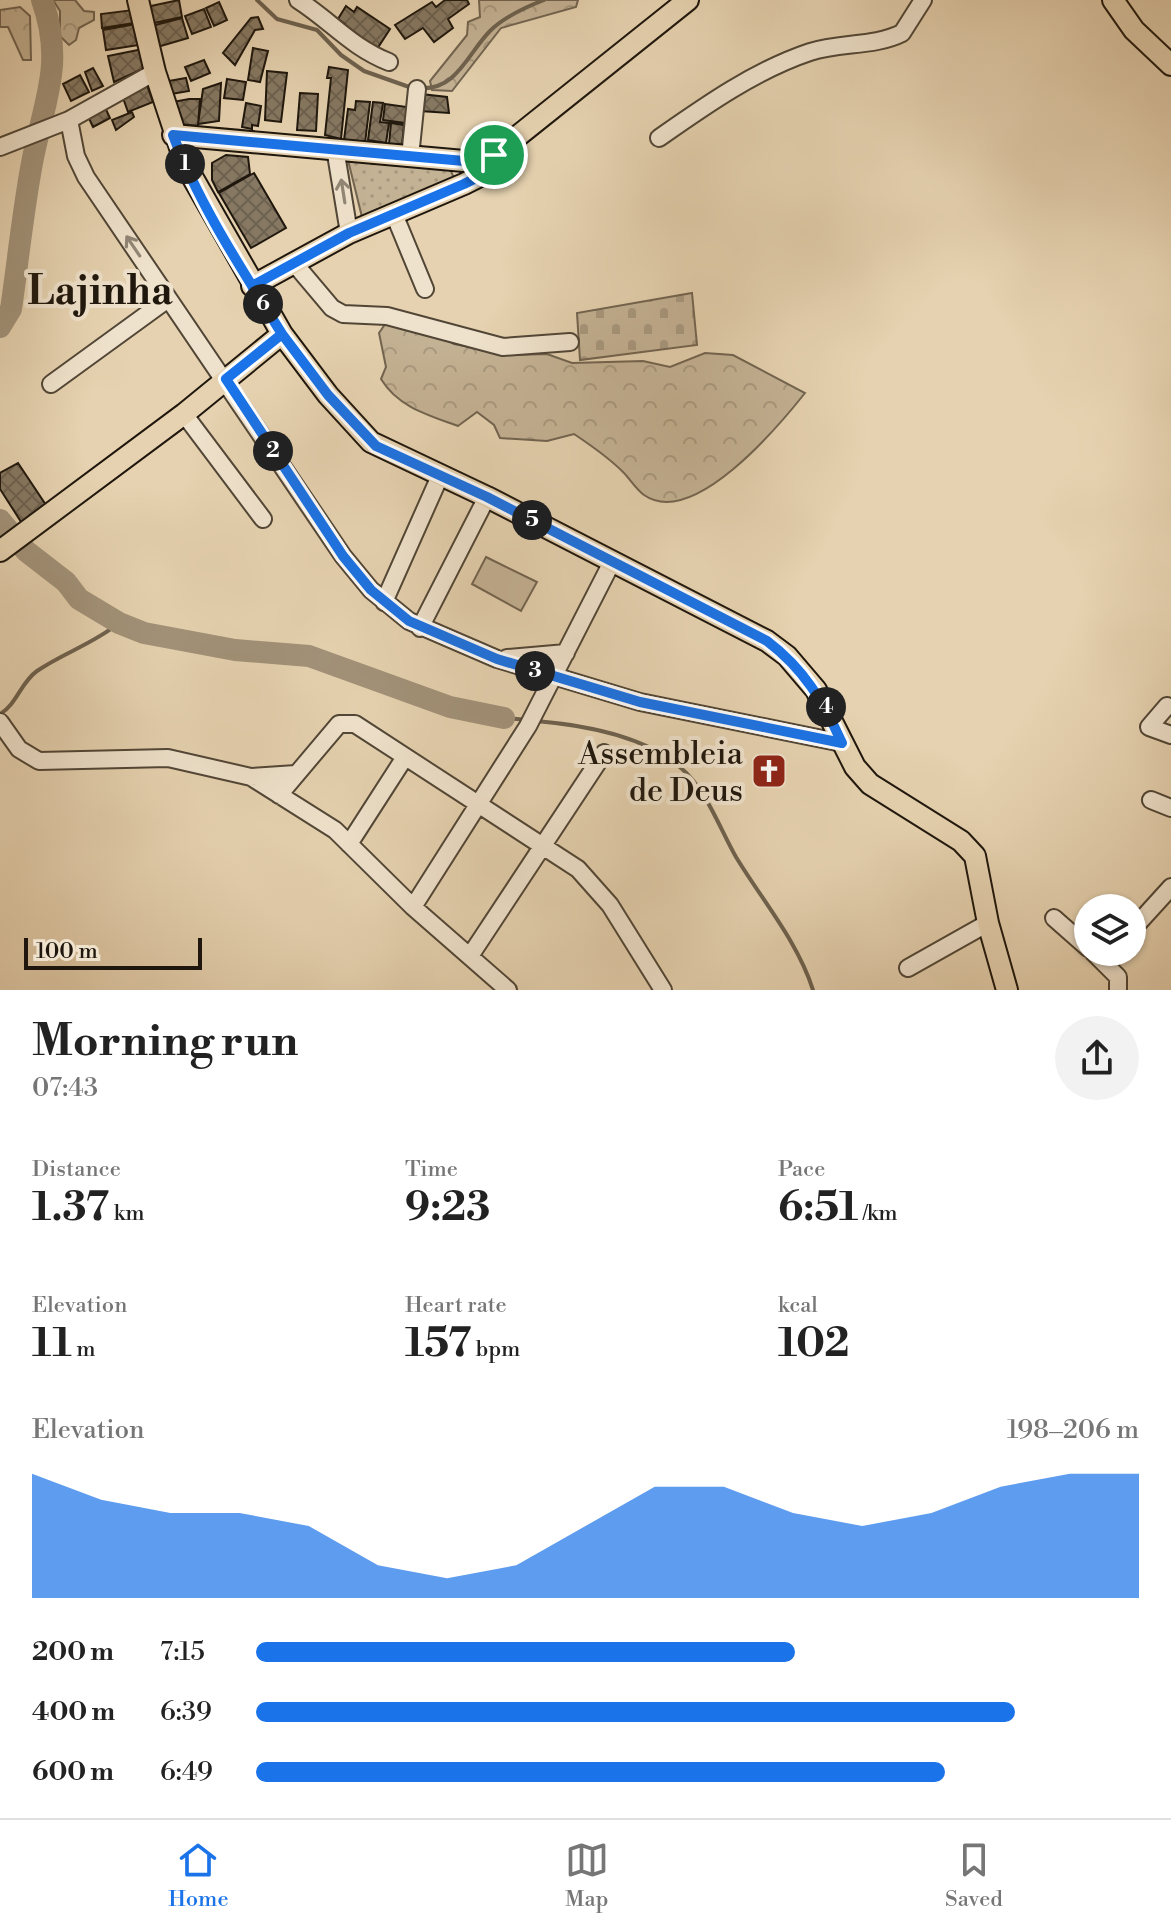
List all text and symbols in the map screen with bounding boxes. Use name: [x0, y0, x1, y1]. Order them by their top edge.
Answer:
pin: [460, 121, 528, 189]
icon: arrive: [472, 133, 516, 177]
pin: 1: [165, 144, 205, 184]
text: 1: [180, 150, 190, 177]
one-way arrow: [334, 179, 349, 204]
one-way arrow: [125, 236, 141, 258]
district label: Lajinha: [27, 267, 173, 317]
pin: 6: [243, 284, 283, 324]
text: 6: [256, 290, 270, 317]
pin: 2: [253, 431, 293, 471]
text: 2: [266, 437, 280, 464]
pin: 5: [512, 500, 552, 540]
text: 5: [525, 506, 539, 533]
pin: 3: [515, 651, 555, 691]
text: 3: [528, 657, 542, 684]
pin: 4: [806, 687, 846, 727]
text: 4: [819, 693, 833, 720]
place label: Assembleia de Deus: [577, 734, 744, 811]
church icon: Assembleia de Deus: [750, 752, 788, 790]
map controls: [1074, 894, 1146, 966]
button: layers: [1074, 894, 1146, 966]
scale bar: [24, 934, 202, 970]
text: 100 m: [36, 938, 98, 965]
text: Morning run: [32, 1014, 298, 1069]
button: share: [1055, 1016, 1139, 1100]
text: 07:43: [32, 1072, 98, 1104]
text: Distance: [32, 1156, 121, 1183]
text: Time: [405, 1156, 458, 1183]
text: Pace: [778, 1156, 825, 1183]
text: 1.37: [32, 1183, 109, 1233]
text: 9:23: [405, 1183, 490, 1233]
text: 6:51: [778, 1183, 858, 1233]
text: km: [109, 1200, 145, 1227]
text: /km: [858, 1200, 898, 1227]
text: Elevation: [32, 1292, 127, 1319]
text: Heart rate: [405, 1292, 507, 1319]
text: kcal: [778, 1292, 818, 1319]
text: 11: [32, 1319, 72, 1369]
text: 157: [405, 1319, 471, 1369]
text: 102: [778, 1319, 850, 1369]
text: m: [72, 1336, 96, 1363]
text: bpm: [471, 1336, 520, 1363]
text: Elevation: [32, 1414, 145, 1446]
text: 198–206 m: [1007, 1414, 1139, 1446]
text: 200 m: [32, 1636, 114, 1668]
text: 7:15: [160, 1636, 205, 1668]
text: 400 m: [32, 1696, 115, 1728]
text: 6:39: [160, 1696, 212, 1728]
text: 600 m: [32, 1756, 114, 1788]
text: 6:49: [160, 1756, 213, 1788]
tab: Home: [168, 1838, 229, 1913]
tab: Map: [565, 1838, 609, 1913]
tab: Saved: [945, 1838, 1003, 1913]

